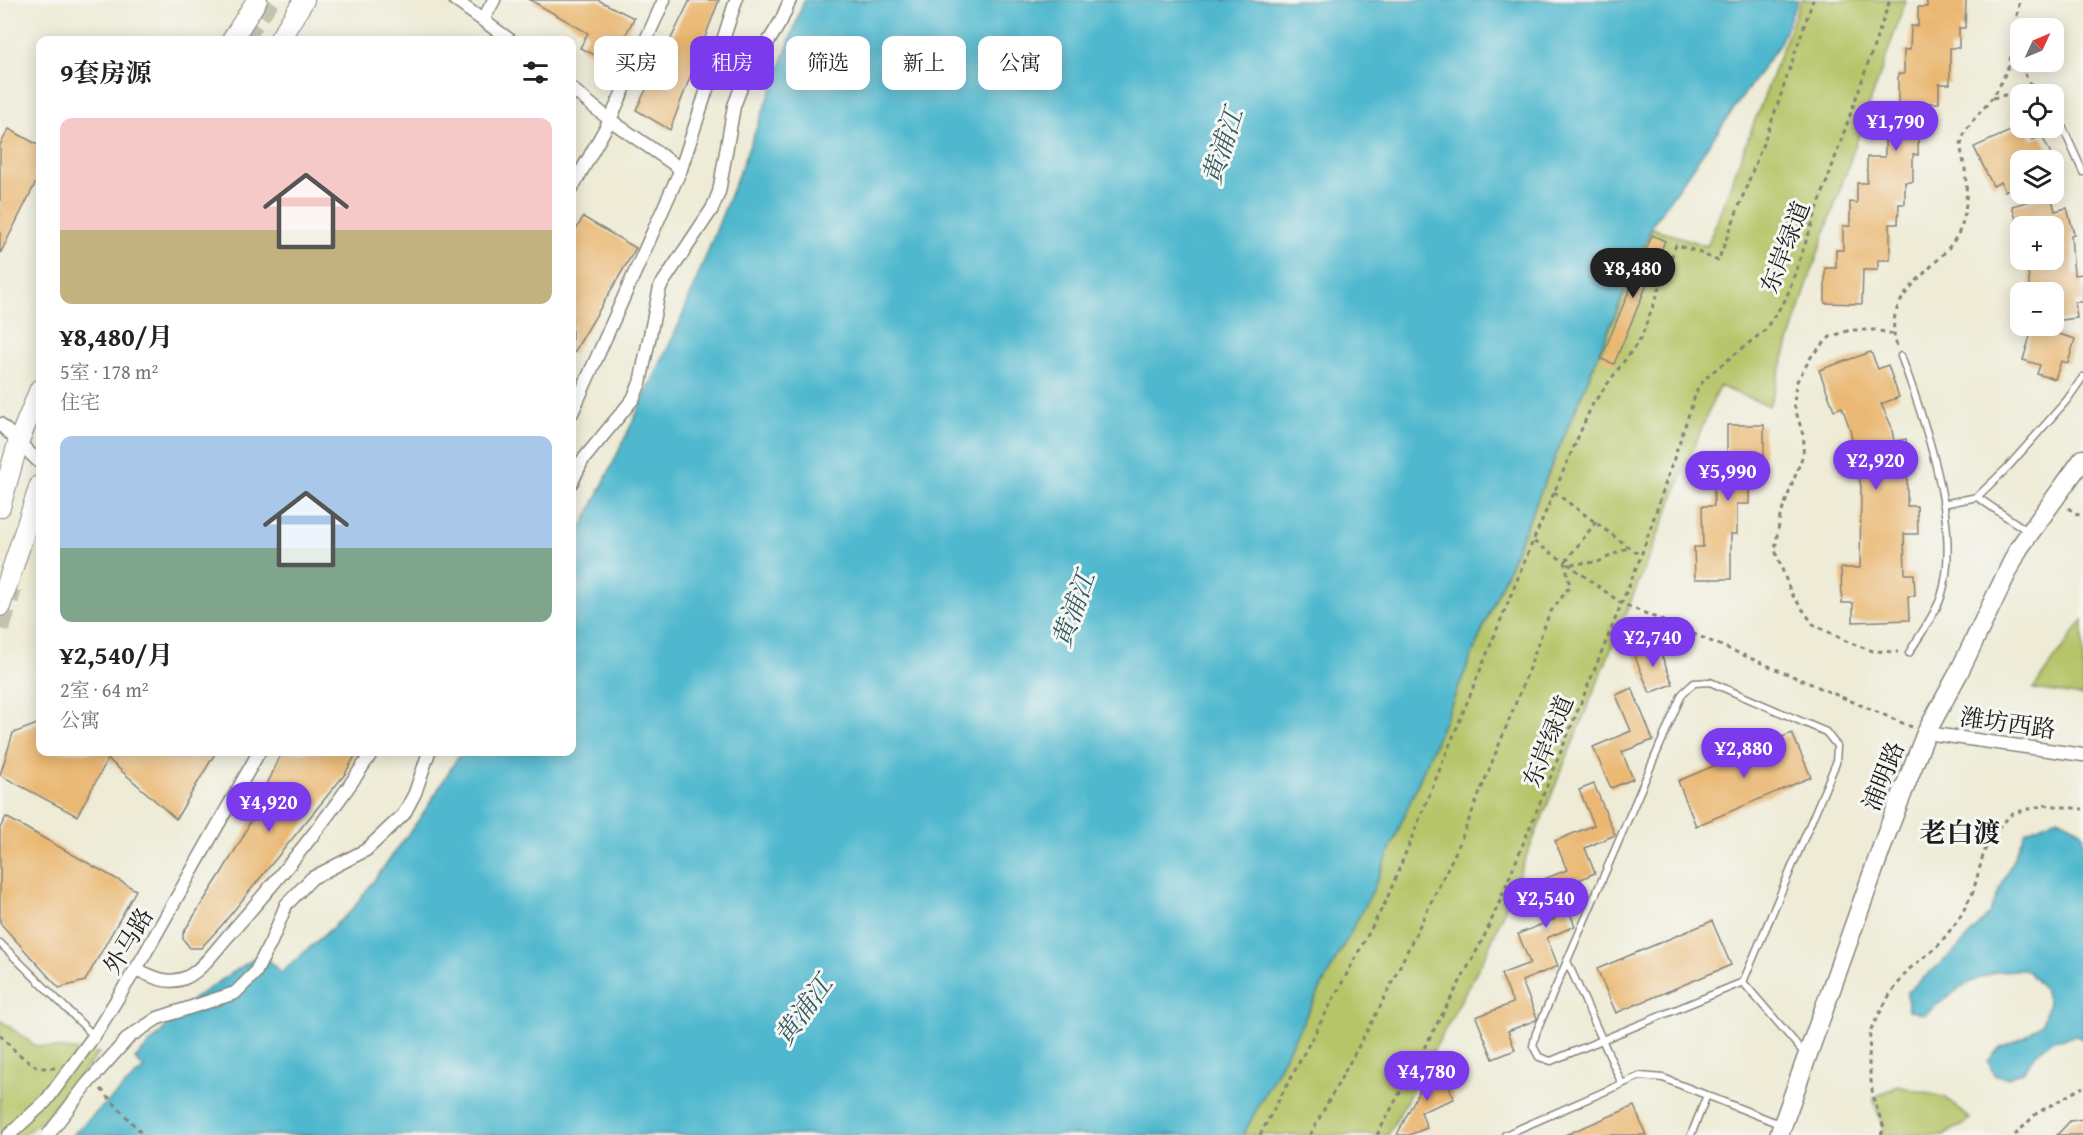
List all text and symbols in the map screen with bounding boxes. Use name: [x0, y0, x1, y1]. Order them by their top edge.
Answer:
north arrow: [2010, 18, 2064, 72]
map controls: [2010, 18, 2064, 336]
chip: 买房: [594, 36, 678, 90]
chip: 租房: [690, 36, 774, 90]
chip: 筛选: [786, 36, 870, 90]
chip: 新上: [882, 36, 966, 90]
chip: 公寓: [978, 36, 1062, 90]
text: 9套房源: [60, 53, 151, 92]
icon: filters: [519, 56, 552, 89]
button: locate: [2010, 84, 2064, 138]
water label: 黄浦江: [1191, 99, 1254, 189]
pin: ¥1,790: [1847, 101, 1945, 152]
text: ¥1,790: [1867, 106, 1925, 135]
button: layers: [2010, 150, 2064, 204]
icon: home: [252, 157, 360, 265]
street label: 东岸绿道: [1751, 196, 1819, 298]
button: +: [2010, 216, 2064, 270]
pin: ¥8,480: [1584, 248, 1682, 299]
text: ¥8,480: [1604, 253, 1662, 282]
button: −: [2010, 282, 2064, 336]
text: ¥8,480/月: [60, 317, 173, 356]
text: 5室 · 178 m²: [60, 357, 158, 386]
text: 住宅: [60, 387, 100, 416]
pin: ¥2,920: [1827, 440, 1925, 491]
text: ¥2,920: [1847, 445, 1905, 474]
pin: ¥5,990: [1679, 451, 1777, 502]
text: ¥5,990: [1699, 456, 1757, 485]
icon: home: [252, 475, 360, 583]
water label: 黄浦江: [1041, 562, 1106, 652]
pin: ¥2,740: [1604, 617, 1702, 668]
text: ¥2,740: [1624, 622, 1682, 651]
text: ¥2,540/月: [60, 635, 173, 674]
text: 2室 · 64 m²: [60, 675, 149, 704]
street label: 东岸绿道: [1514, 690, 1582, 792]
street label: 潍坊西路: [1958, 699, 2058, 747]
text: 公寓: [60, 705, 100, 734]
pin: ¥2,880: [1695, 728, 1793, 779]
text: ¥2,880: [1715, 733, 1773, 762]
street label: 浦明路: [1853, 736, 1913, 816]
pin: ¥4,920: [220, 782, 318, 833]
text: ¥4,920: [240, 787, 298, 816]
district label: 老白渡: [1920, 812, 2001, 852]
pin: ¥2,540: [1497, 878, 1595, 929]
text: ¥2,540: [1517, 883, 1575, 912]
street label: 外马路: [94, 901, 162, 981]
water label: 黄浦江: [764, 964, 844, 1053]
pin: ¥4,780: [1378, 1051, 1476, 1102]
text: ¥4,780: [1398, 1056, 1456, 1085]

